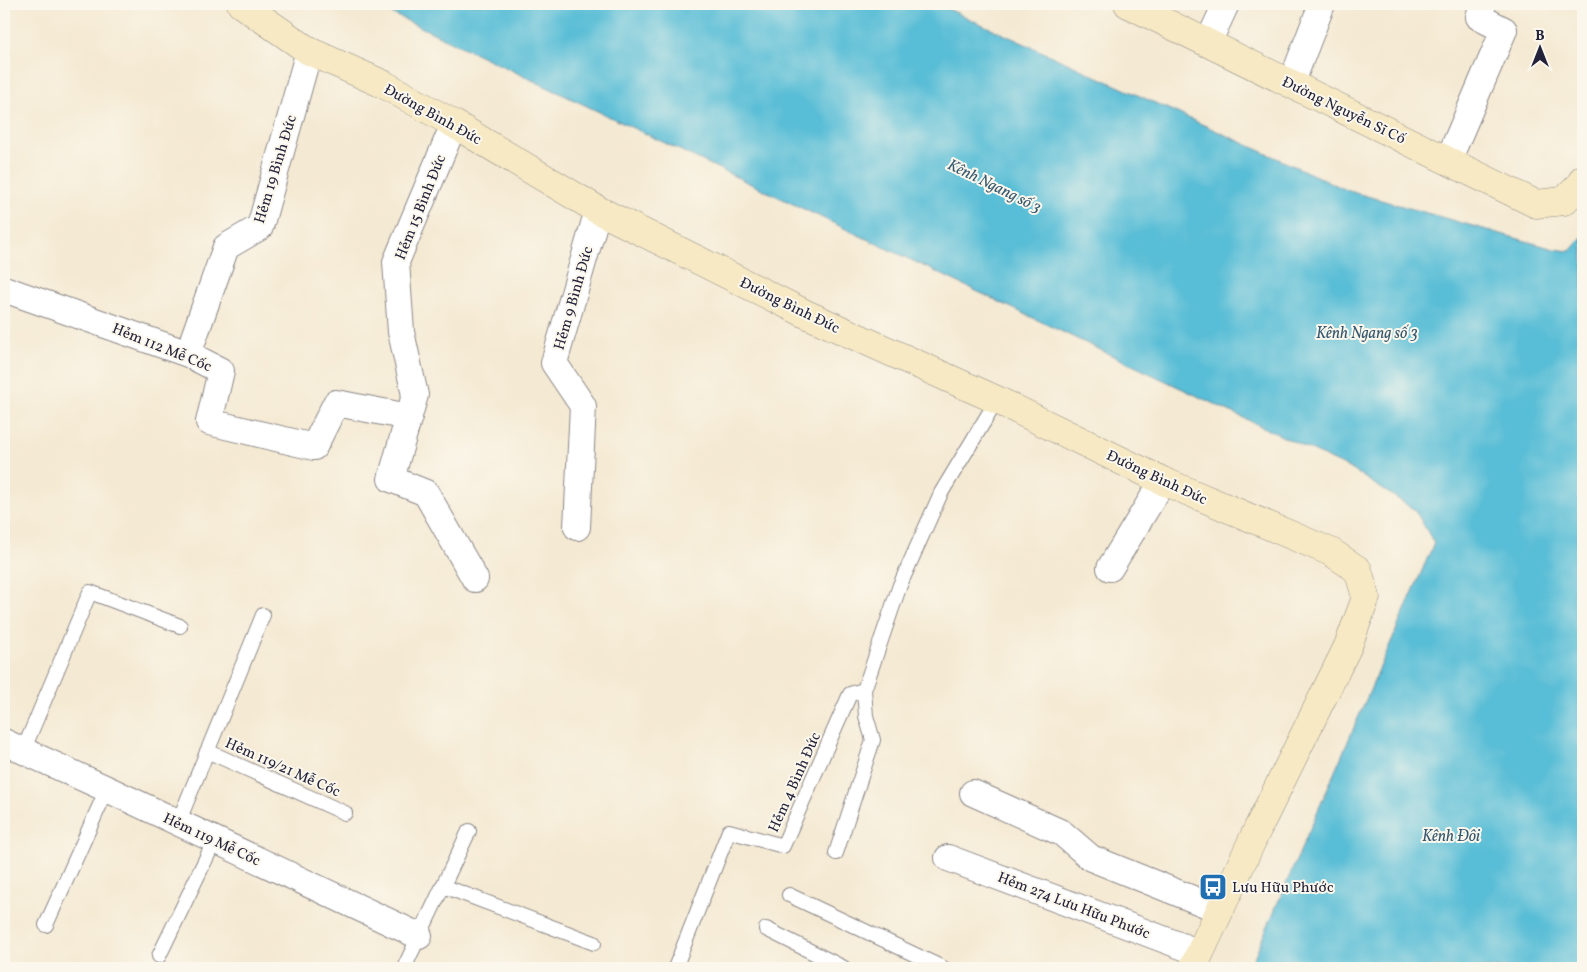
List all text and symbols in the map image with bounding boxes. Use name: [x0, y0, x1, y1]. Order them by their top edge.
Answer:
north arrow: [1514, 22, 1564, 72]
text: B: [1535, 27, 1545, 46]
street label: Đường Nguyễn Sĩ Cố: [1278, 72, 1409, 150]
street label: Đường Bình Đức: [380, 80, 485, 151]
street label: Hẻm 19 Bình Đức: [250, 112, 303, 226]
street label: Hẻm 15 Bình Đức: [391, 151, 452, 263]
water label: Kênh Ngang số 3: [944, 155, 1045, 219]
street label: Hẻm 9 Bình Đức: [550, 244, 599, 353]
street label: Đường Bình Đức: [736, 273, 843, 340]
street label: Hẻm 112 Mễ Cốc: [109, 319, 215, 378]
water label: Kênh Ngang số 3: [1316, 323, 1418, 345]
street label: Đường Bình Đức: [1103, 446, 1210, 511]
street label: Hẻm 4 Bình Đức: [764, 729, 827, 836]
street label: Hẻm 119/21 Mễ Cốc: [221, 734, 344, 803]
street label: Hẻm 119 Mễ Cốc: [159, 809, 264, 872]
water label: Kênh Đôi: [1422, 826, 1481, 848]
street label: Hẻm 274 Lưu Hữu Phước: [994, 868, 1153, 945]
bus stop icon: Lưu Hữu Phước: [1198, 872, 1228, 902]
place label: Lưu Hữu Phước: [1232, 878, 1334, 899]

